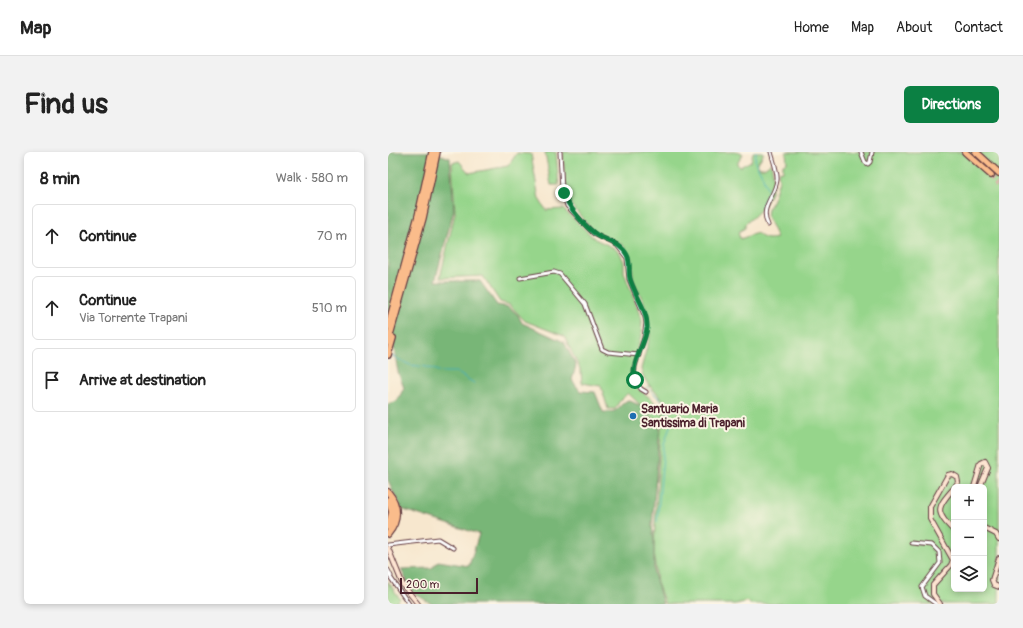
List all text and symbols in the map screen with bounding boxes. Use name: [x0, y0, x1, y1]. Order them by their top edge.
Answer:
text: Map: [20, 16, 51, 40]
text: Home: [794, 19, 829, 36]
text: Map: [851, 19, 874, 36]
text: About: [896, 19, 932, 36]
text: Contact: [954, 19, 1003, 36]
button: Directions: [904, 86, 999, 123]
text: Find us: [24, 87, 108, 122]
text: 8 min: [40, 168, 80, 189]
text: Walk · 580 m: [276, 170, 348, 186]
route end: [555, 184, 573, 202]
icon: ahead: [41, 225, 63, 247]
text: Continue: [79, 227, 137, 246]
text: 70 m: [317, 228, 347, 244]
text: Continue: [79, 291, 137, 310]
icon: ahead: [41, 297, 63, 319]
text: 510 m: [312, 300, 347, 316]
text: Via Torrente Trapani: [79, 310, 187, 326]
icon: arrive: [41, 369, 63, 391]
text: Arrive at destination: [79, 371, 206, 390]
route start: [626, 371, 644, 389]
place label: Santuario Maria Santissima di Trapani: [641, 402, 745, 431]
marker: Santuario Maria Santissima di Trapani: [628, 411, 638, 421]
map controls: [951, 484, 987, 592]
button: +: [951, 484, 987, 520]
button: −: [951, 520, 987, 556]
button: layers: [951, 556, 987, 592]
scale bar: [400, 576, 478, 595]
text: 200 m: [406, 578, 439, 591]

